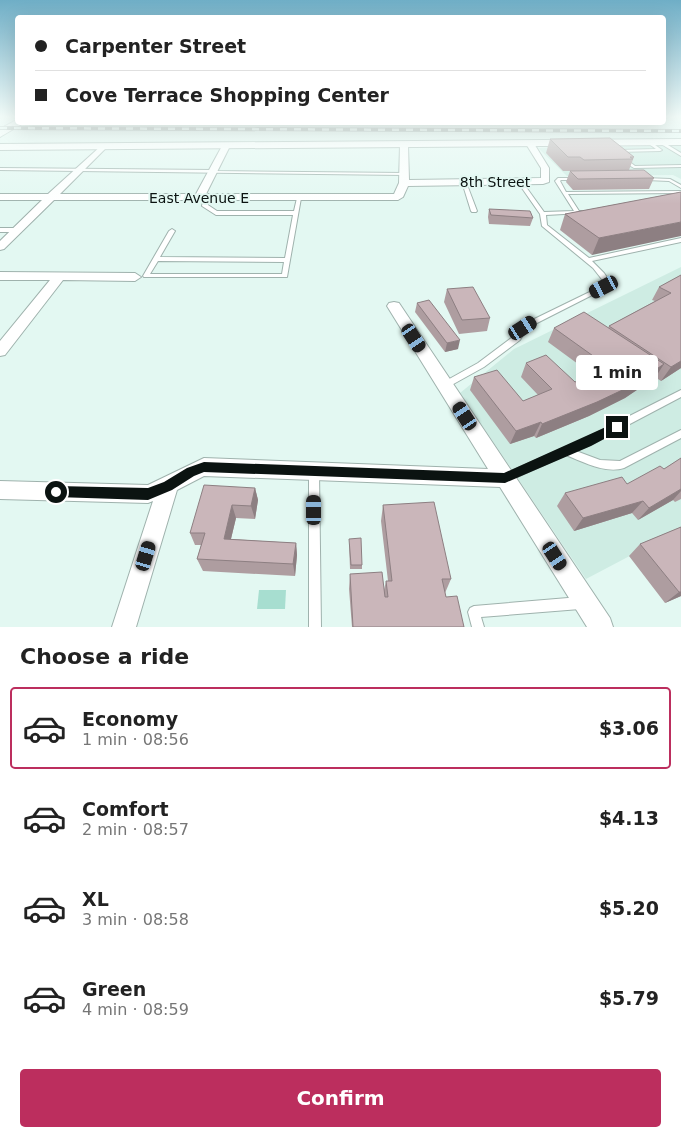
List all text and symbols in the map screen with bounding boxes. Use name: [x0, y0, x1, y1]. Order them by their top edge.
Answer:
text: Carpenter Street: [65, 35, 246, 57]
text: Cove Terrace Shopping Center: [65, 84, 389, 106]
street label: 8th Street: [460, 174, 531, 190]
street label: East Avenue E: [149, 190, 249, 206]
car: [587, 274, 620, 300]
car: [506, 314, 539, 342]
car: [399, 321, 428, 355]
callout: 1 min: [576, 354, 658, 390]
text: 1 min: [592, 363, 642, 382]
car: [450, 399, 479, 433]
route end: [606, 416, 628, 438]
route start: [45, 481, 67, 503]
car: [306, 495, 321, 525]
car: [134, 539, 157, 573]
car: [540, 539, 569, 573]
text: Choose a ride: [20, 644, 189, 669]
icon: car: [22, 706, 67, 751]
text: Economy: [82, 708, 178, 730]
text: $3.06: [599, 717, 659, 739]
text: 1 min · 08:56: [82, 730, 189, 749]
icon: car: [22, 796, 67, 841]
text: Comfort: [82, 798, 169, 820]
text: $4.13: [599, 807, 659, 829]
text: 2 min · 08:57: [82, 820, 189, 839]
icon: car: [22, 886, 67, 931]
text: XL: [82, 888, 109, 910]
text: $5.20: [599, 897, 659, 919]
text: 3 min · 08:58: [82, 910, 189, 929]
icon: car: [22, 976, 67, 1021]
text: Green: [82, 978, 146, 1000]
text: $5.79: [599, 987, 659, 1009]
text: 4 min · 08:59: [82, 1000, 189, 1019]
button: Confirm: [20, 1069, 661, 1127]

